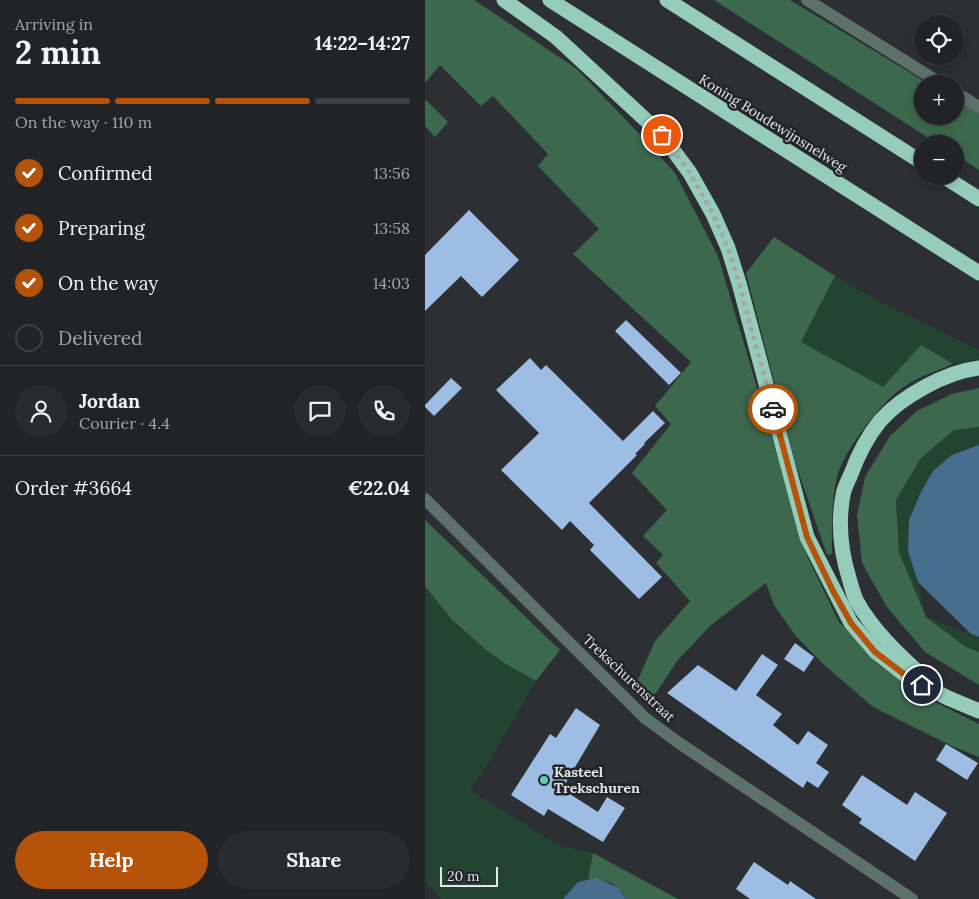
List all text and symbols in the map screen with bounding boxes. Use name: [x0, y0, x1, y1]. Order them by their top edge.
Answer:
text: Arriving in: [15, 14, 93, 34]
map controls: [914, 15, 964, 185]
button: locate: [914, 15, 964, 65]
text: 14:22–14:27: [315, 31, 410, 55]
text: 2 min: [15, 32, 101, 73]
street label: Koning Boudewijnsnelweg: [696, 70, 851, 176]
button: +: [914, 75, 964, 125]
text: On the way · 110 m: [15, 112, 152, 132]
pin: [641, 114, 683, 156]
icon: bag: [648, 121, 676, 149]
button: −: [914, 135, 964, 185]
icon: check: [15, 159, 43, 187]
text: Confirmed: [58, 161, 153, 185]
text: 13:56: [373, 163, 410, 183]
icon: check: [15, 214, 43, 242]
text: Preparing: [58, 216, 145, 240]
text: 13:58: [374, 218, 410, 238]
icon: check: [15, 269, 43, 297]
text: On the way: [58, 271, 158, 295]
text: 14:03: [373, 273, 410, 293]
text: Delivered: [58, 326, 142, 350]
courier: [748, 384, 798, 434]
button: person: [15, 385, 67, 437]
button: chat: [294, 385, 346, 437]
button: phone: [358, 385, 410, 437]
text: Jordan: [79, 389, 140, 413]
icon: car: [759, 395, 787, 423]
text: Courier · 4.4: [79, 413, 170, 433]
text: Order #3664: [15, 476, 132, 500]
text: €22.04: [348, 476, 410, 500]
street label: Trekschurenstraat: [579, 630, 680, 726]
pin: [901, 664, 943, 706]
icon: home: [908, 671, 936, 699]
place label: Kasteel Trekschuren: [554, 763, 640, 797]
marker: Kasteel Trekschuren: [538, 774, 550, 786]
button: Help: [15, 831, 208, 889]
button: Share: [218, 831, 410, 889]
scale bar: [440, 864, 497, 887]
text: 20 m: [447, 867, 479, 885]

